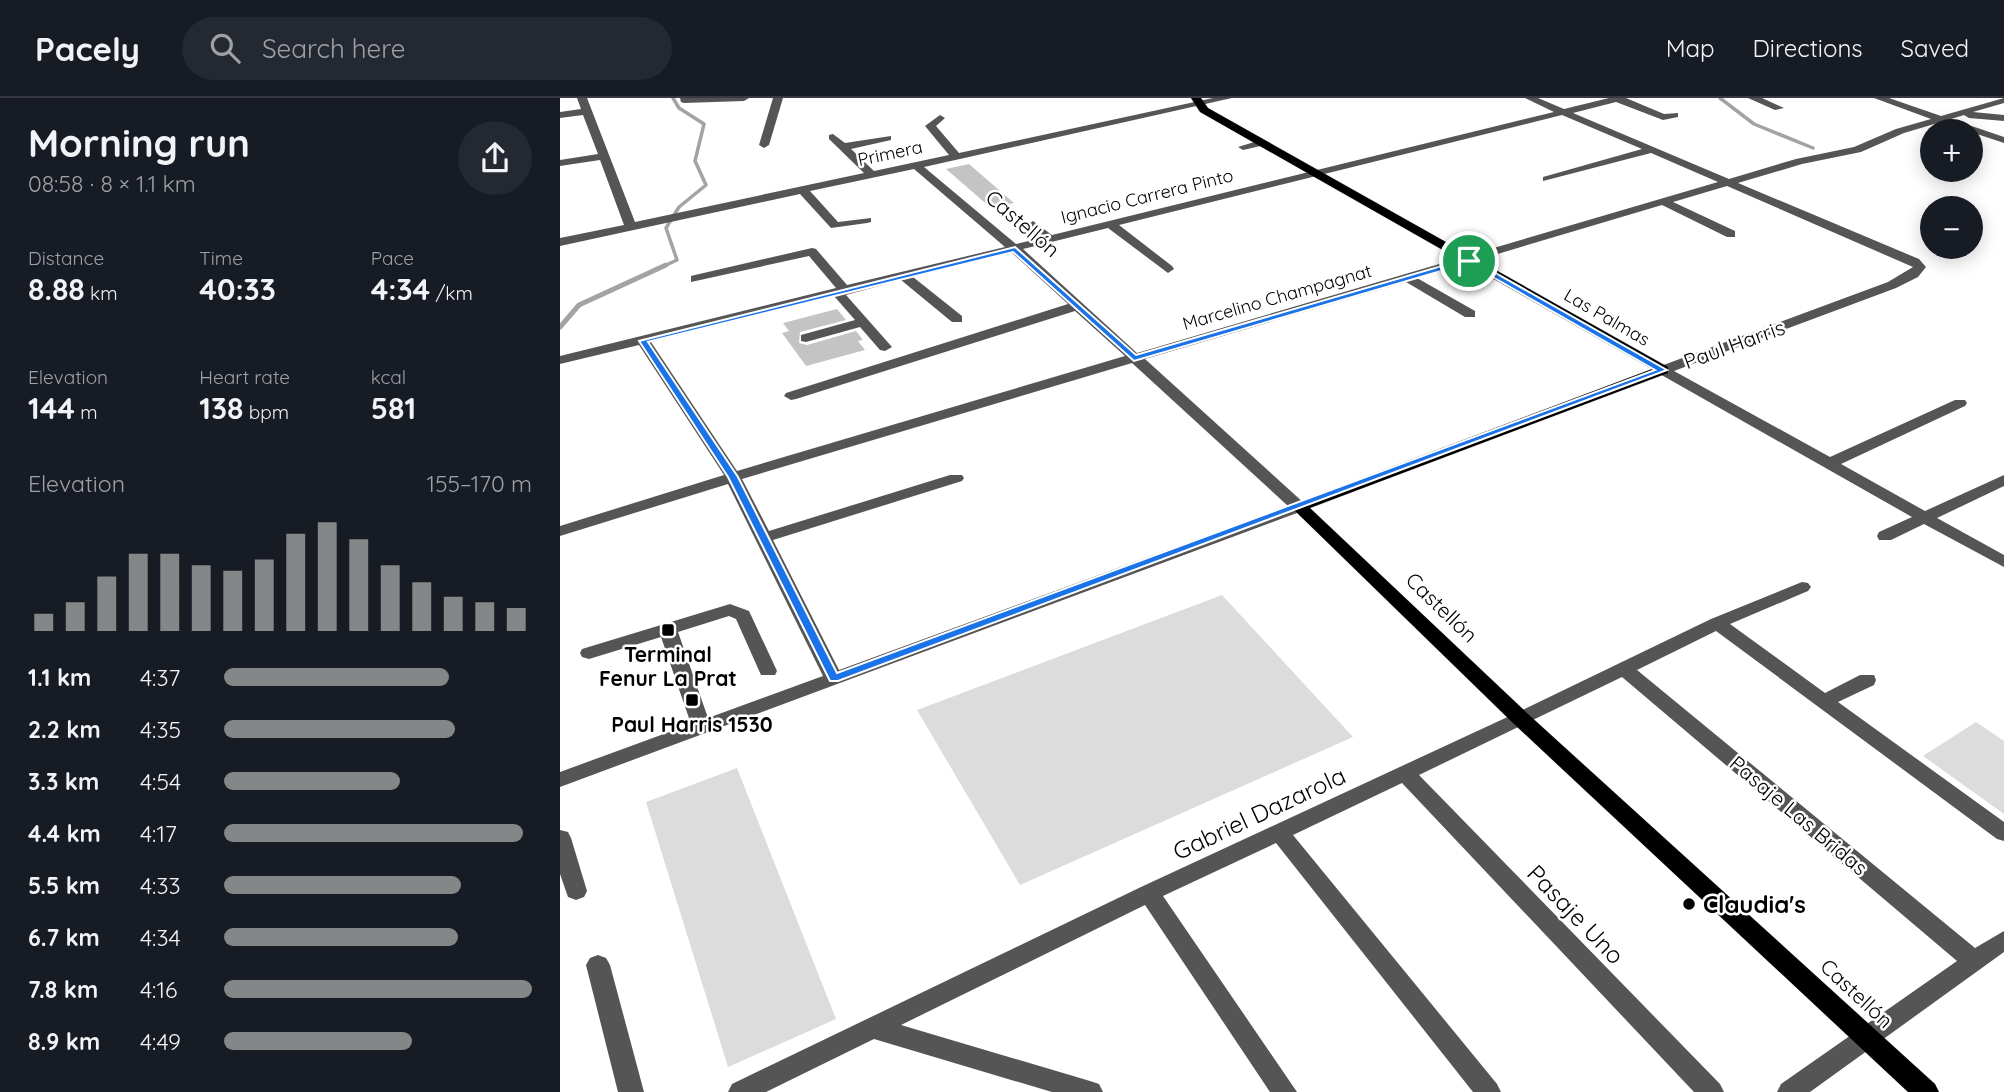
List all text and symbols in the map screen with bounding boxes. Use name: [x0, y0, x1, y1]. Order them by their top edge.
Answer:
search box: [182, 17, 672, 80]
text: Pacely: [35, 28, 140, 69]
icon: search: [206, 29, 244, 67]
text: Search here: [262, 32, 405, 65]
text: Map: [1666, 33, 1715, 63]
text: Directions: [1753, 33, 1863, 63]
text: Saved: [1901, 33, 1969, 63]
text: Morning run: [28, 119, 250, 167]
map controls: [1920, 119, 1983, 259]
button: +: [1920, 119, 1983, 182]
button: share: [458, 121, 532, 195]
street label: Primera: [855, 135, 925, 171]
street label: Ignacio Carrera Pinto: [1058, 163, 1236, 229]
text: 08:58 · 8 × 1.1 km: [28, 169, 196, 198]
street label: Castellón: [981, 184, 1065, 262]
button: −: [1920, 196, 1983, 259]
pin: [1439, 231, 1499, 291]
icon: arrive: [1450, 242, 1488, 280]
text: Distance: [28, 246, 104, 270]
text: Time: [199, 246, 243, 270]
text: Pace: [371, 246, 414, 270]
street label: Marcelino Champagnat: [1180, 259, 1374, 335]
text: 8.88: [28, 270, 85, 308]
text: 40:33: [199, 270, 276, 308]
text: 4:34: [371, 270, 430, 308]
text: km: [85, 281, 117, 305]
text: /km: [430, 281, 473, 305]
street label: Las Palmas: [1560, 283, 1654, 351]
street label: Paul Harris: [1680, 314, 1788, 374]
text: Elevation: [28, 365, 108, 389]
text: Heart rate: [199, 365, 290, 389]
text: kcal: [371, 365, 406, 389]
text: 144: [28, 389, 75, 427]
text: 138: [199, 389, 244, 427]
text: 581: [371, 389, 416, 427]
text: m: [75, 400, 97, 424]
text: bpm: [244, 400, 289, 424]
text: Elevation: [28, 469, 125, 498]
text: 155–170 m: [427, 469, 532, 498]
street label: Castellón: [1401, 567, 1483, 647]
marker: Terminal Fenur La Prat: [660, 622, 676, 638]
place label: Terminal Fenur La Prat: [599, 641, 737, 691]
text: 1.1 km: [28, 663, 91, 692]
text: 4:37: [140, 663, 180, 692]
marker: Paul Harris 1530: [684, 692, 700, 708]
place label: Paul Harris 1530: [611, 711, 773, 737]
text: 2.2 km: [28, 715, 101, 744]
text: 4:35: [140, 715, 181, 744]
street label: Pasaje Las Bridas: [1725, 750, 1873, 880]
street label: Gabriel Dazarola: [1168, 760, 1350, 866]
text: 3.3 km: [28, 767, 99, 796]
text: 4:54: [140, 767, 181, 796]
text: 4.4 km: [28, 819, 101, 848]
text: 4:17: [140, 819, 177, 848]
street label: Pasaje Uno: [1521, 858, 1631, 970]
text: 5.5 km: [28, 871, 100, 900]
text: 4:33: [140, 871, 181, 900]
place label: Claudia's: [1703, 889, 1806, 919]
marker: Claudia's: [1681, 896, 1697, 912]
text: 6.7 km: [28, 923, 100, 952]
text: 4:34: [140, 923, 181, 952]
street label: Castellón: [1815, 953, 1899, 1033]
text: 7.8 km: [28, 975, 98, 1004]
text: 4:16: [140, 975, 177, 1004]
text: 8.9 km: [28, 1027, 100, 1056]
text: 4:49: [140, 1027, 181, 1056]

